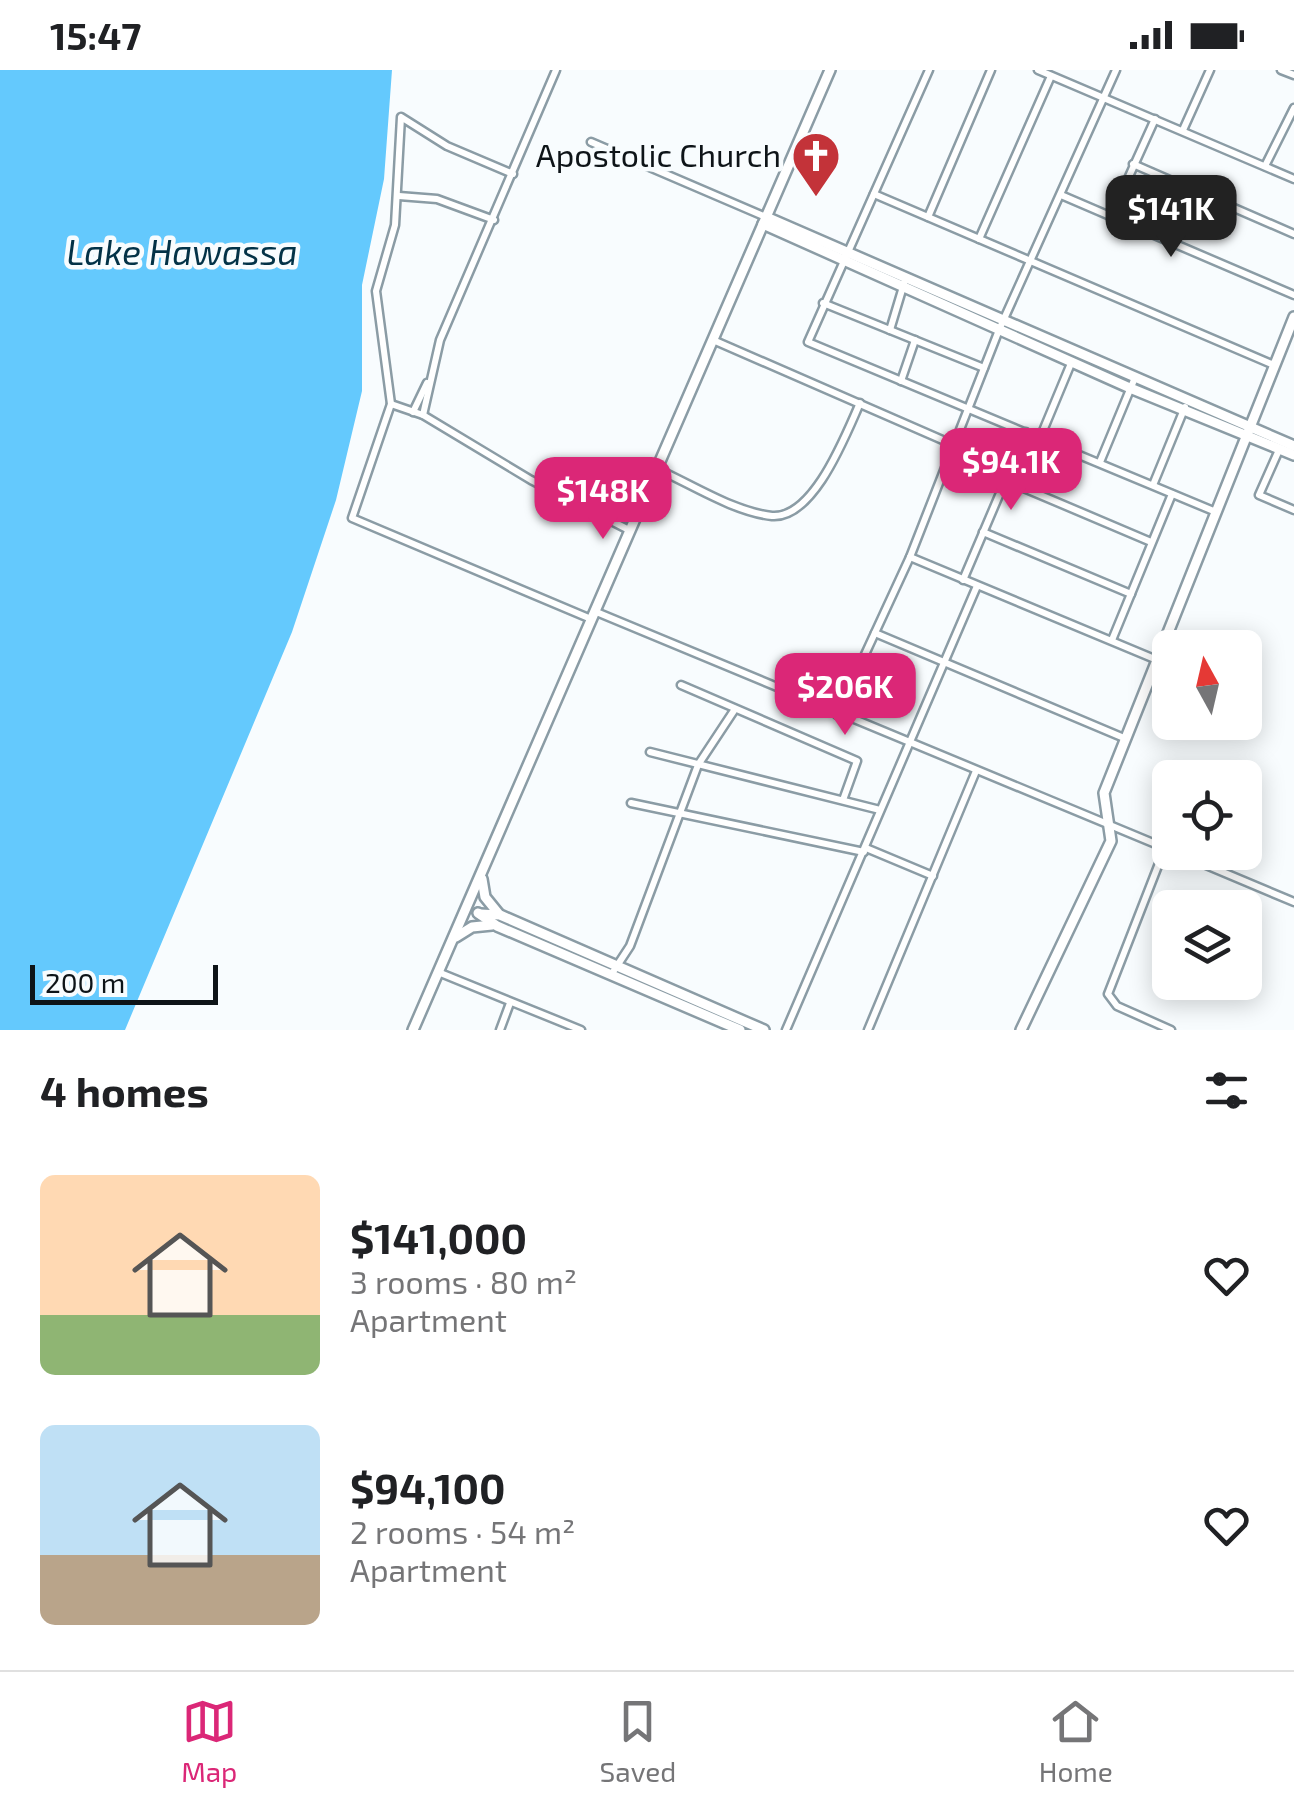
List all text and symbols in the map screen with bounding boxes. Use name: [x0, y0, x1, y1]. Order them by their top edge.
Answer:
text: 15:47: [50, 12, 141, 58]
church icon: Apostolic Church: [790, 130, 842, 198]
place label: Apostolic Church: [536, 135, 781, 173]
pin: $141K: [1101, 175, 1241, 260]
text: $141K: [1128, 188, 1214, 226]
water label: Lake Hawassa: [66, 230, 298, 272]
pin: $94.1K: [930, 428, 1092, 513]
text: $94.1K: [962, 441, 1060, 479]
pin: $148K: [533, 457, 673, 542]
text: $148K: [557, 470, 650, 508]
north arrow: [1152, 630, 1262, 740]
map controls: [1152, 630, 1262, 1000]
pin: $206K: [775, 653, 915, 738]
text: $206K: [797, 666, 893, 704]
button: locate: [1152, 760, 1262, 870]
button: layers: [1152, 890, 1262, 1000]
scale bar: [30, 960, 218, 1004]
text: 200 m: [45, 965, 125, 999]
icon: filters: [1199, 1063, 1254, 1118]
text: 4 homes: [40, 1065, 209, 1115]
text: $141,000: [350, 1212, 527, 1262]
icon: home: [120, 1215, 240, 1335]
icon: heart: [1199, 1248, 1254, 1303]
text: 3 rooms · 80 m²: [350, 1262, 577, 1300]
text: Apartment: [350, 1300, 507, 1338]
text: $94,100: [350, 1462, 505, 1512]
icon: home: [120, 1465, 240, 1585]
icon: heart: [1199, 1498, 1254, 1553]
text: 2 rooms · 54 m²: [350, 1512, 575, 1550]
text: Apartment: [350, 1550, 507, 1588]
tab: Map: [181, 1694, 237, 1788]
tab: Saved: [600, 1694, 676, 1788]
tab: Home: [1039, 1694, 1113, 1788]

